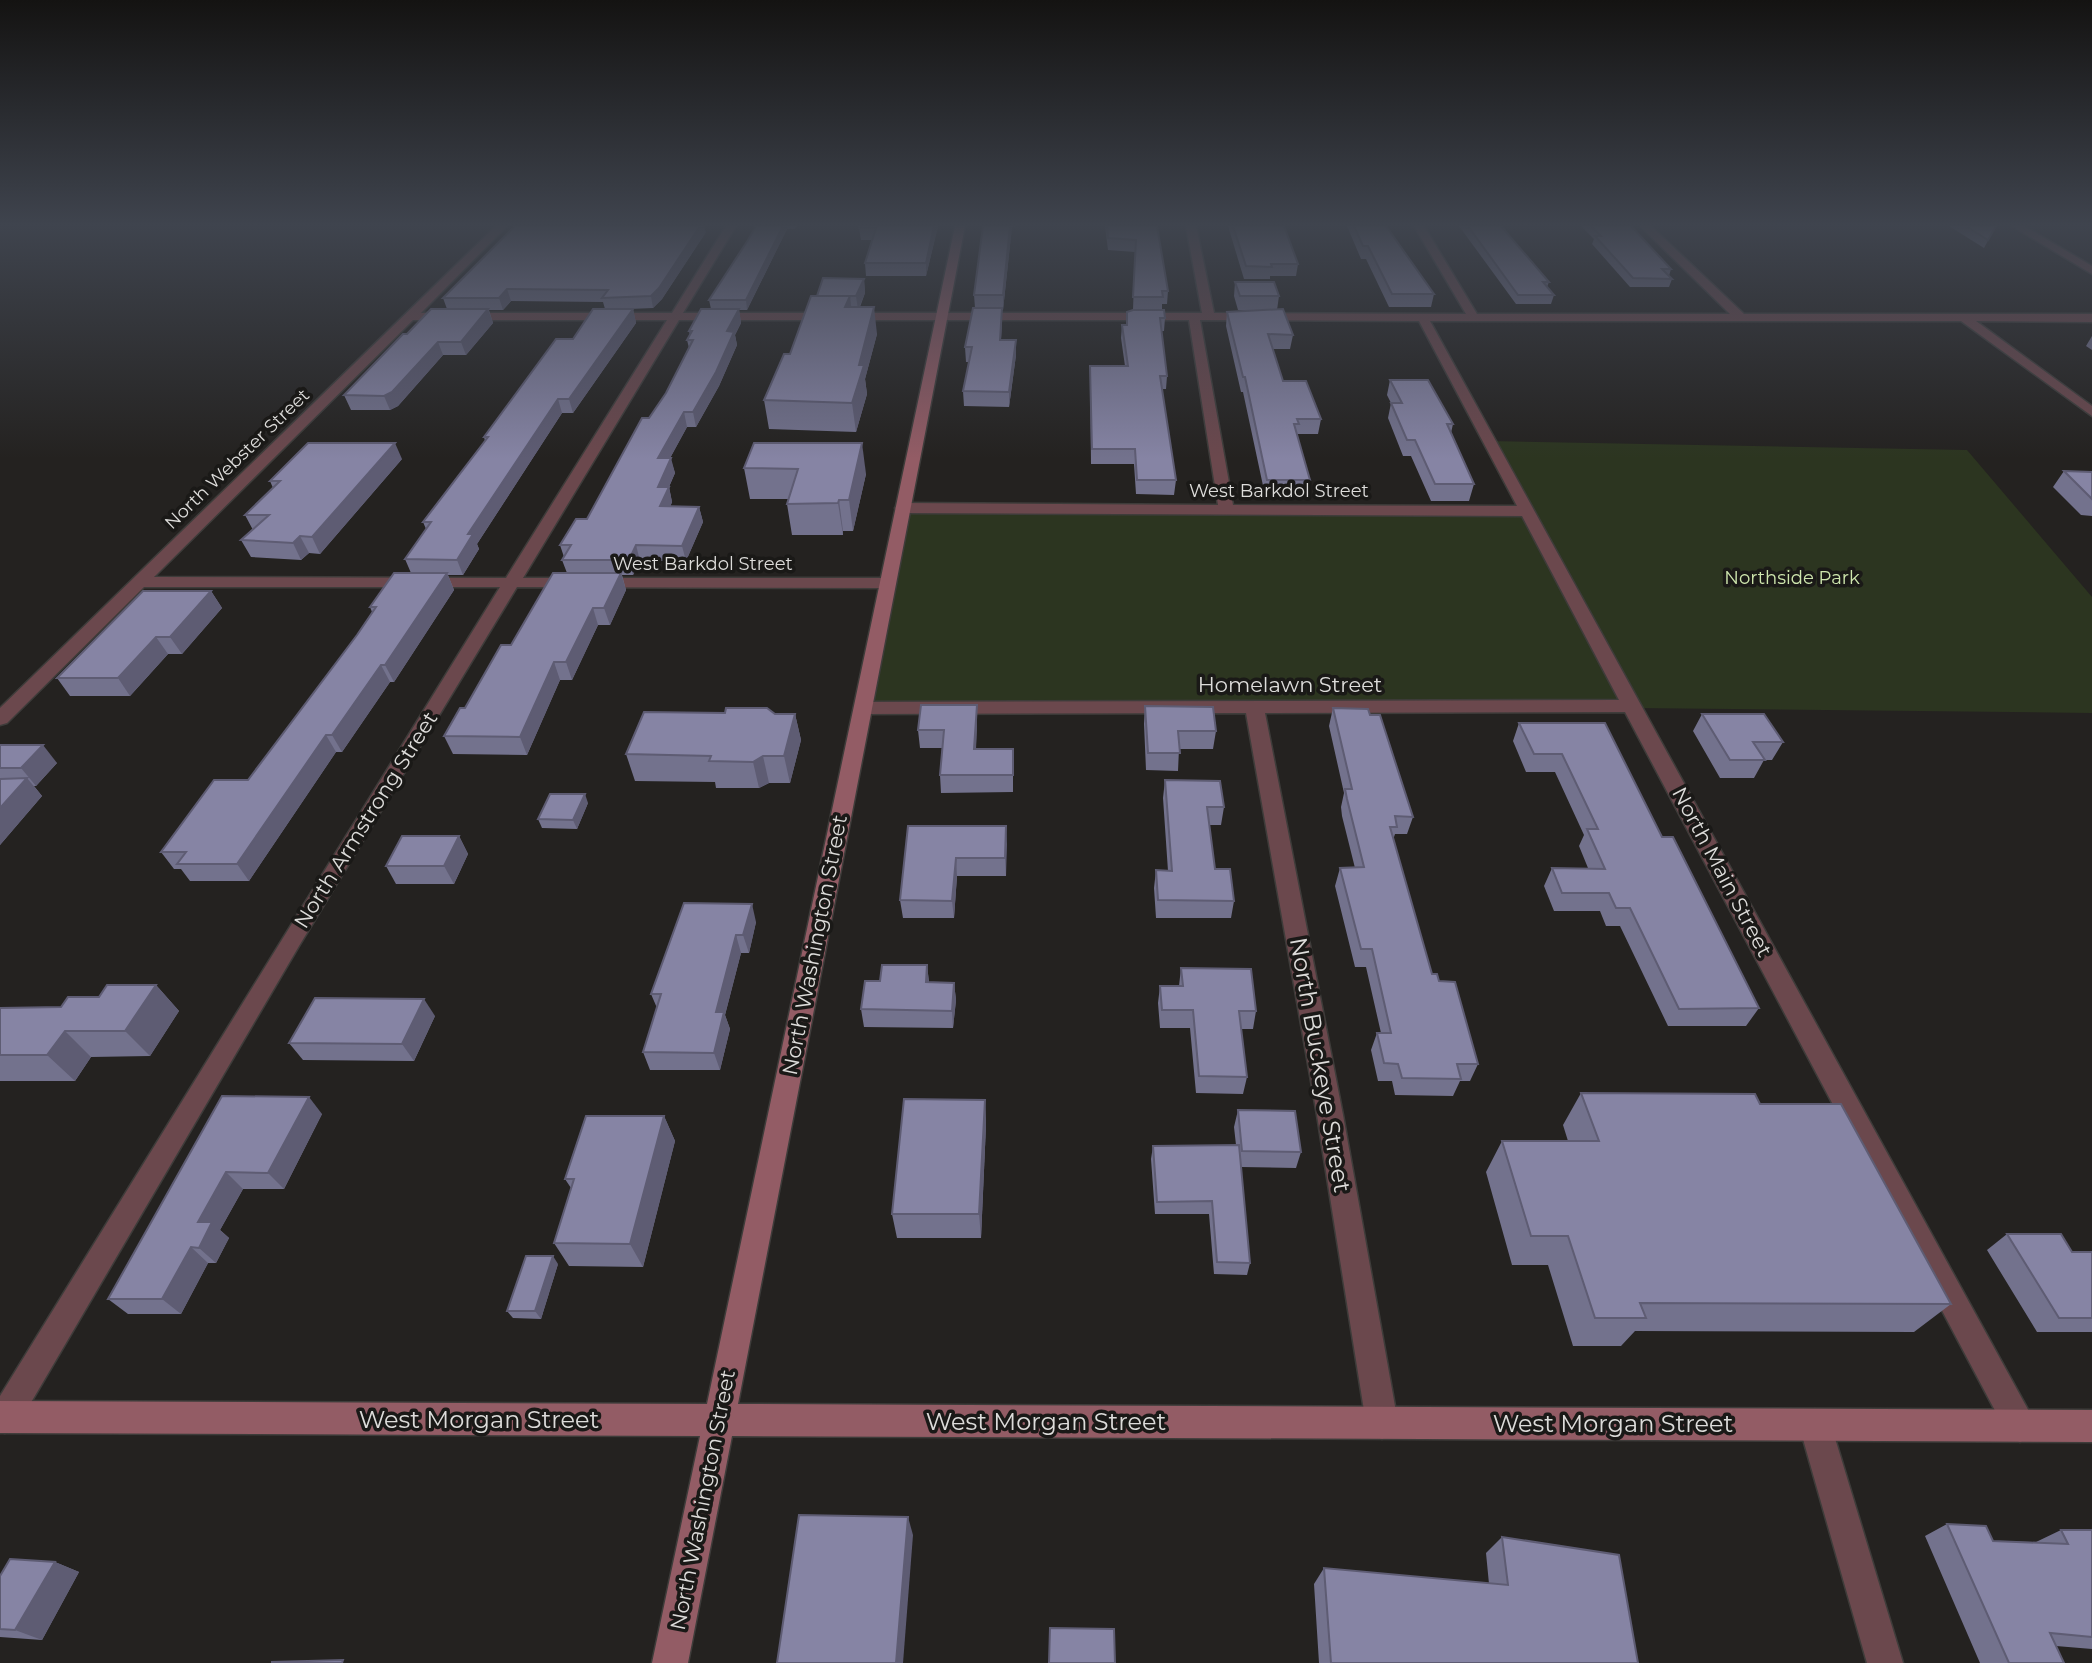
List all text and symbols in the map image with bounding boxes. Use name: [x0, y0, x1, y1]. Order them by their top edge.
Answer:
street label: North Webster Street: [160, 384, 314, 534]
street label: West Barkdol Street: [1189, 480, 1369, 502]
street label: West Barkdol Street: [613, 553, 793, 575]
park label: Northside Park: [1724, 567, 1860, 589]
street label: Homelawn Street: [1198, 672, 1382, 697]
street label: North Armstrong Street: [289, 707, 443, 933]
street label: North Main Street: [1667, 783, 1778, 961]
street label: North Washington Street: [777, 812, 852, 1077]
street label: North Buckeye Street: [1284, 935, 1357, 1195]
street label: North Washington Street: [665, 1367, 740, 1632]
street label: West Morgan Street: [359, 1405, 600, 1434]
street label: West Morgan Street: [926, 1407, 1167, 1436]
street label: West Morgan Street: [1493, 1409, 1734, 1438]

